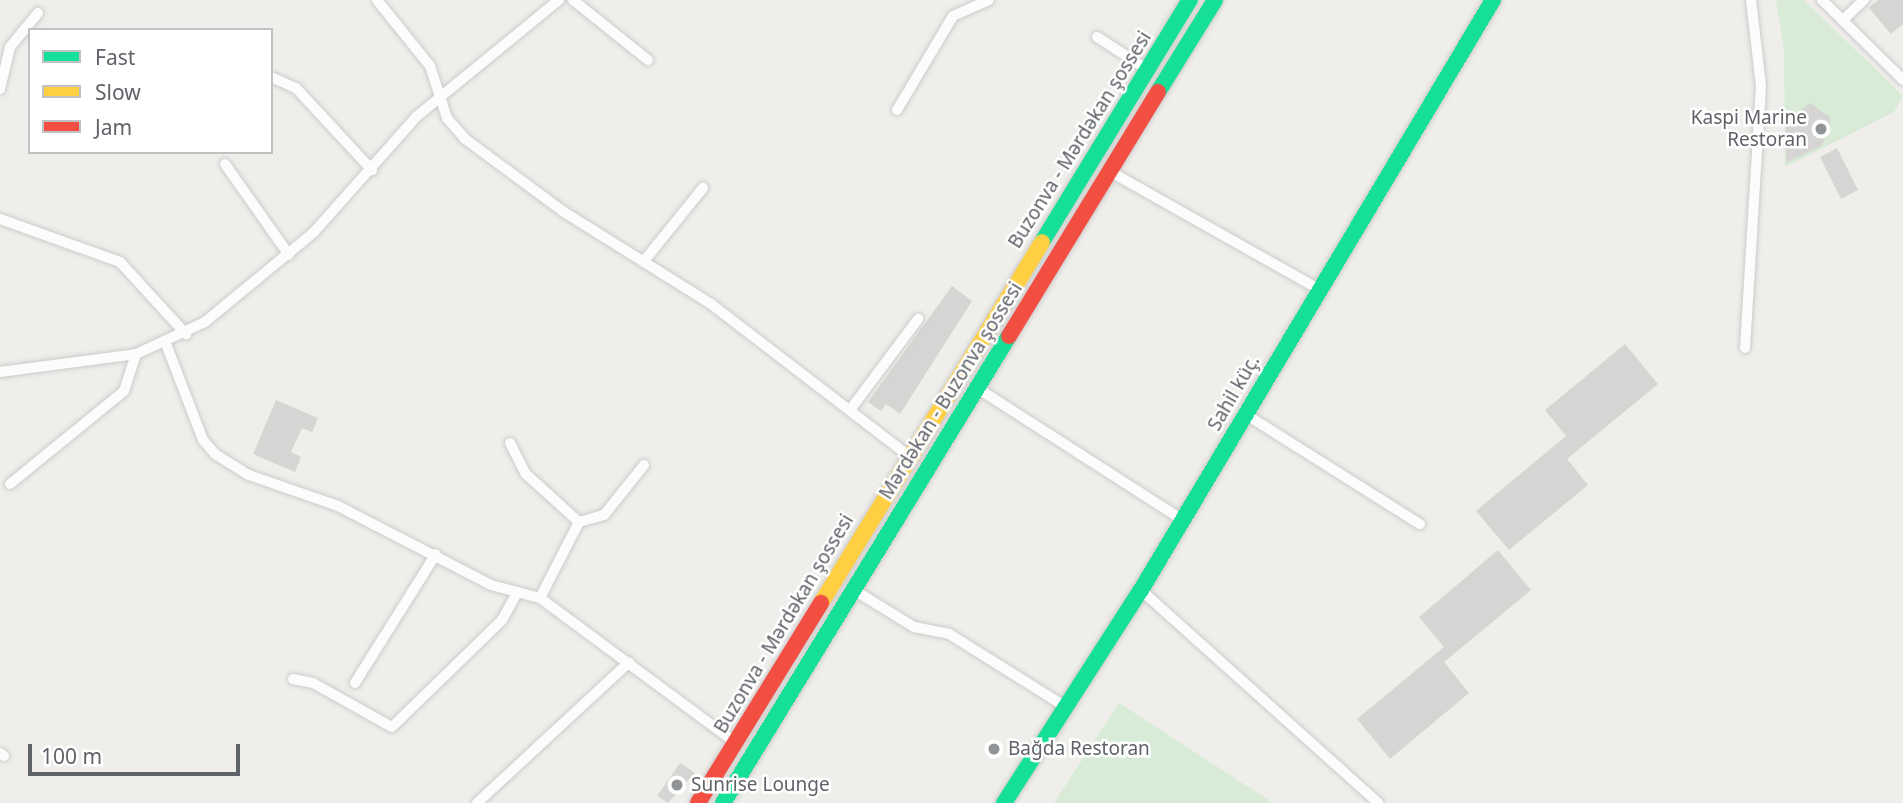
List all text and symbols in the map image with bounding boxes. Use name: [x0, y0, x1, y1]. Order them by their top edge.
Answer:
street label: Buzonva - Mərdəkan şossesi: [1004, 27, 1156, 253]
legend: [28, 28, 273, 154]
text: Fast: [95, 43, 135, 71]
text: Slow: [95, 78, 141, 106]
place label: Kaspi Marine Restoran: [1691, 107, 1807, 151]
text: Jam: [95, 113, 132, 141]
marker: Kaspi Marine Restoran: [1813, 121, 1829, 137]
street label: Mərdəkan - Buzonva şossesi: [875, 278, 1027, 504]
street label: Sahil küç.: [1203, 351, 1265, 435]
street label: Buzonva - Mərdəkan şossesi: [709, 510, 859, 738]
scale bar: [32, 730, 243, 774]
place label: Bağda Restoran: [1008, 738, 1150, 760]
marker: Bağda Restoran: [986, 741, 1002, 757]
text: 100 m: [41, 742, 102, 770]
place label: Sunrise Lounge: [691, 774, 830, 796]
marker: Sunrise Lounge: [669, 777, 685, 793]

